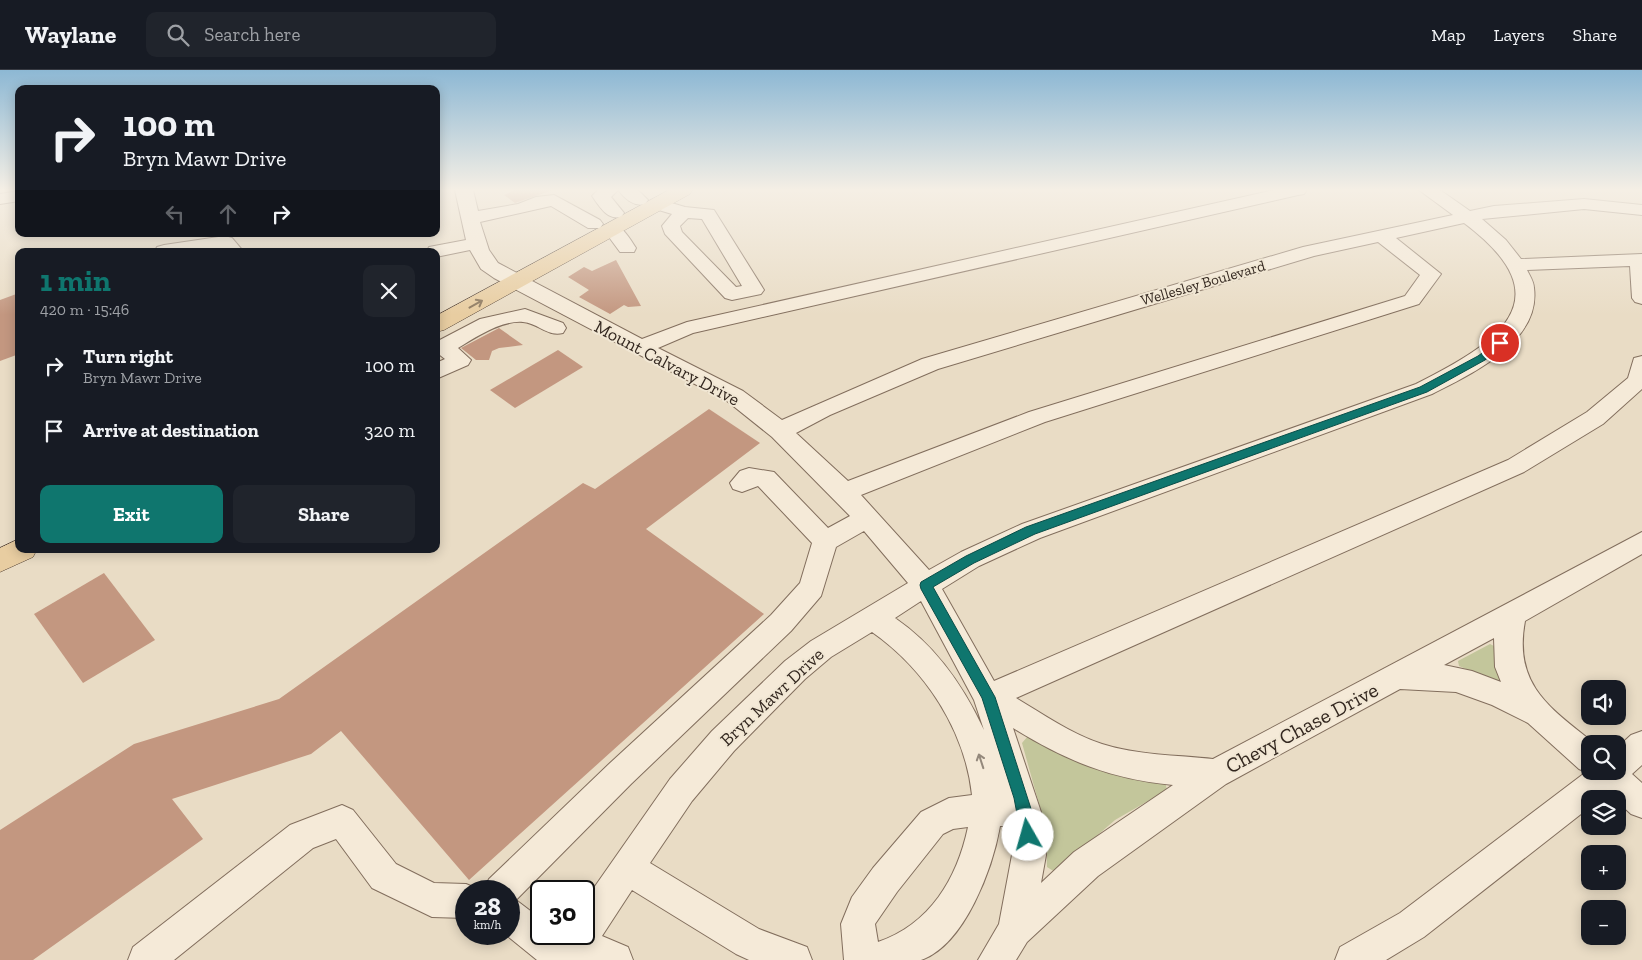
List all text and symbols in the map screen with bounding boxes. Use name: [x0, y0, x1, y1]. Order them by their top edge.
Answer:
search box: [146, 12, 496, 57]
text: Waylane: [25, 20, 116, 49]
icon: search: [164, 21, 192, 49]
text: Search here: [204, 23, 301, 46]
text: Map: [1431, 24, 1466, 46]
text: Layers: [1494, 24, 1545, 46]
text: Share: [1573, 24, 1617, 46]
text: 100 m: [123, 103, 215, 145]
icon: right: [40, 105, 105, 170]
text: Bryn Mawr Drive: [123, 145, 286, 172]
icon: left: [161, 200, 189, 228]
icon: ahead: [214, 200, 242, 228]
icon: right: [267, 200, 295, 228]
street label: Wellesley Boulevard: [1139, 256, 1268, 309]
text: 1 min: [40, 263, 111, 299]
button: close: [363, 265, 415, 317]
one-way arrow: [468, 298, 482, 308]
text: 420 m · 15:46: [40, 300, 129, 319]
street label: Mount Calvary Drive: [591, 315, 743, 411]
pin: [1479, 322, 1521, 364]
icon: arrive: [1486, 329, 1514, 357]
text: Turn right: [83, 345, 173, 368]
icon: right: [40, 352, 68, 380]
text: 100 m: [365, 354, 415, 377]
text: Bryn Mawr Drive: [83, 368, 202, 387]
icon: arrive: [40, 417, 68, 445]
text: Arrive at destination: [83, 419, 259, 442]
text: 320 m: [364, 419, 415, 442]
button: Exit: [40, 485, 223, 543]
button: Share: [233, 485, 415, 543]
street label: Bryn Mawr Drive: [716, 643, 828, 751]
street label: Chevy Chase Drive: [1221, 677, 1382, 778]
map controls: [1581, 680, 1626, 945]
button: sound: [1581, 680, 1626, 725]
button: search: [1581, 735, 1626, 780]
one-way arrow: [975, 754, 985, 770]
button: layers: [1581, 790, 1626, 835]
position arrow: [1001, 808, 1053, 860]
button: +: [1581, 845, 1626, 890]
speed limit sign: 30: [530, 880, 595, 945]
text: 28: [474, 891, 501, 921]
button: −: [1581, 900, 1626, 945]
text: km/h: [474, 918, 501, 932]

